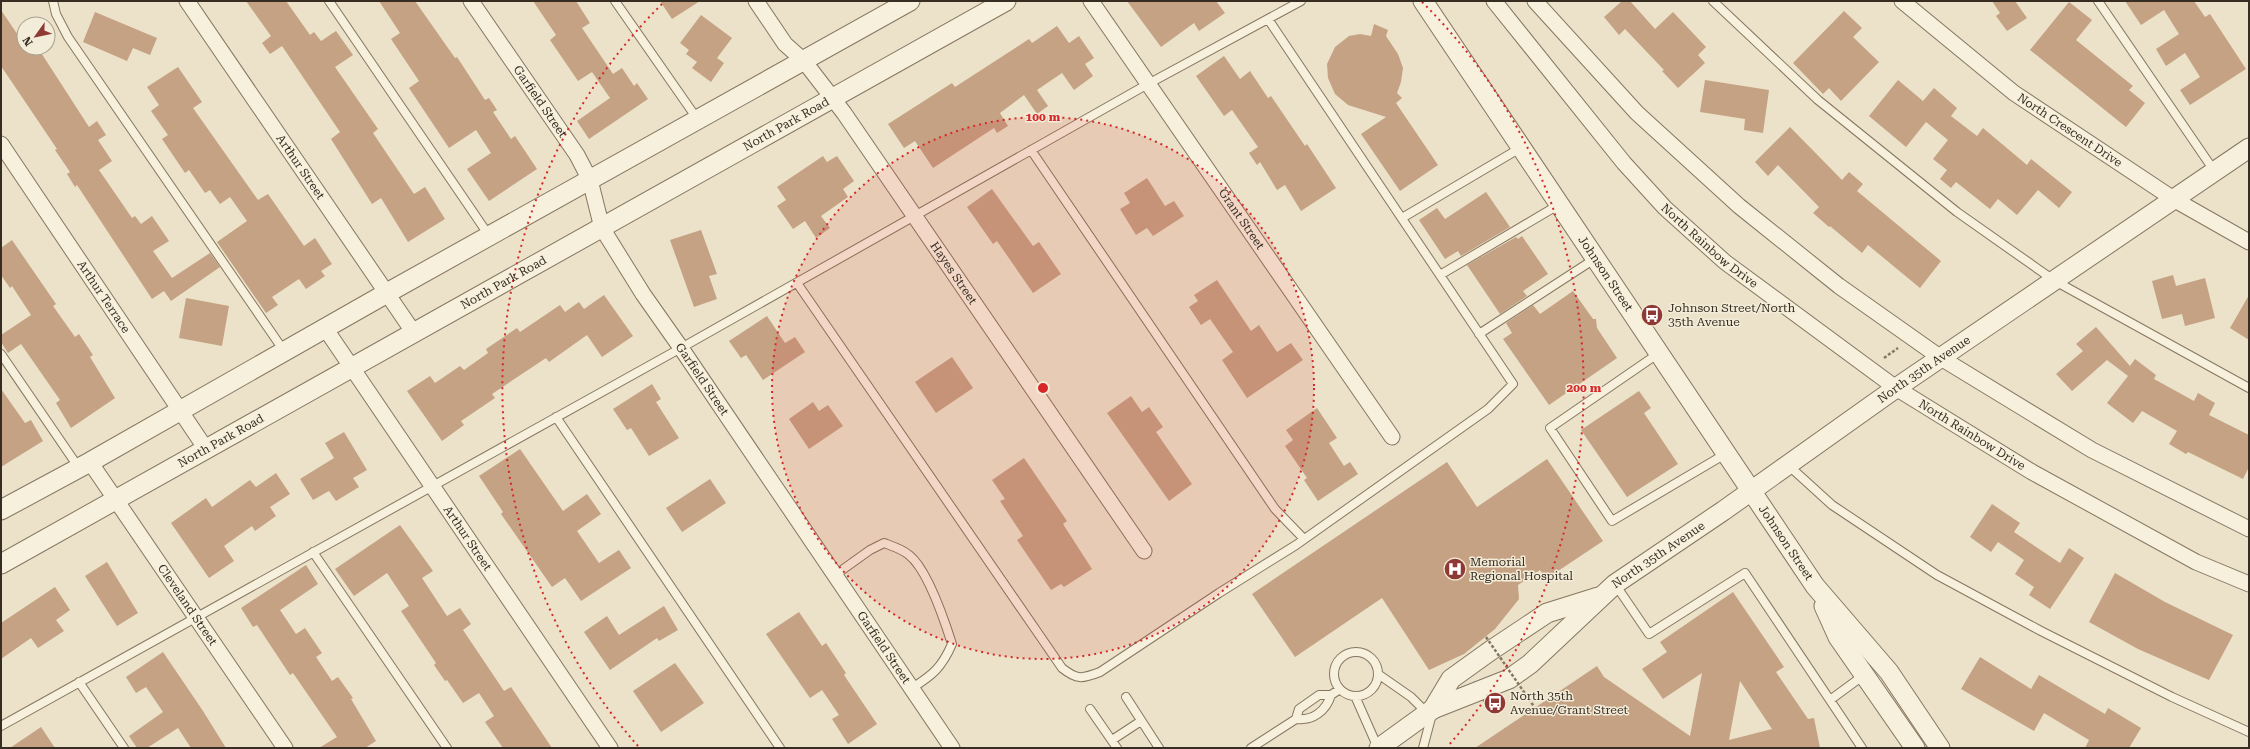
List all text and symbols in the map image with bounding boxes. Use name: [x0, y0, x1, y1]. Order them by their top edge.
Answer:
north arrow: [16, 16, 56, 56]
text: N: [20, 34, 36, 48]
street label: Garfield Street: [510, 63, 570, 141]
street label: North Crescent Drive: [2015, 90, 2125, 170]
street label: North Park Road: [741, 94, 832, 154]
text: 100 m: [1026, 110, 1061, 124]
street label: Arthur Street: [273, 132, 328, 202]
street label: Grant Street: [1216, 186, 1268, 252]
street label: North Rainbow Drive: [1658, 201, 1761, 291]
street label: Johnson Street: [1575, 233, 1636, 314]
street label: Hayes Street: [927, 239, 980, 307]
street label: North Park Road: [458, 253, 549, 312]
street label: Arthur Terrace: [74, 258, 133, 336]
place label: Johnson Street/North 35th Avenue: [1668, 301, 1796, 329]
bus stop icon: Johnson Street/North 35th Avenue: [1639, 302, 1665, 328]
street label: North 35th Avenue: [1875, 332, 1973, 406]
street label: Garfield Street: [673, 340, 732, 419]
centre of rings: [1036, 381, 1050, 395]
text: 200 m: [1567, 381, 1602, 395]
street label: North Rainbow Drive: [1916, 397, 2028, 473]
street label: North Park Road: [175, 411, 267, 470]
street label: Johnson Street: [1756, 502, 1816, 583]
street label: Arthur Street: [441, 503, 495, 574]
street label: North 35th Avenue: [1609, 518, 1708, 591]
place label: Memorial Regional Hospital: [1470, 555, 1573, 583]
hospital icon: Memorial Regional Hospital: [1442, 556, 1468, 582]
street label: Cleveland Street: [155, 562, 220, 649]
street label: Garfield Street: [854, 609, 914, 687]
place label: North 35th Avenue/Grant Street: [1510, 689, 1628, 717]
bus stop icon: North 35th Avenue/Grant Street: [1482, 690, 1508, 716]

